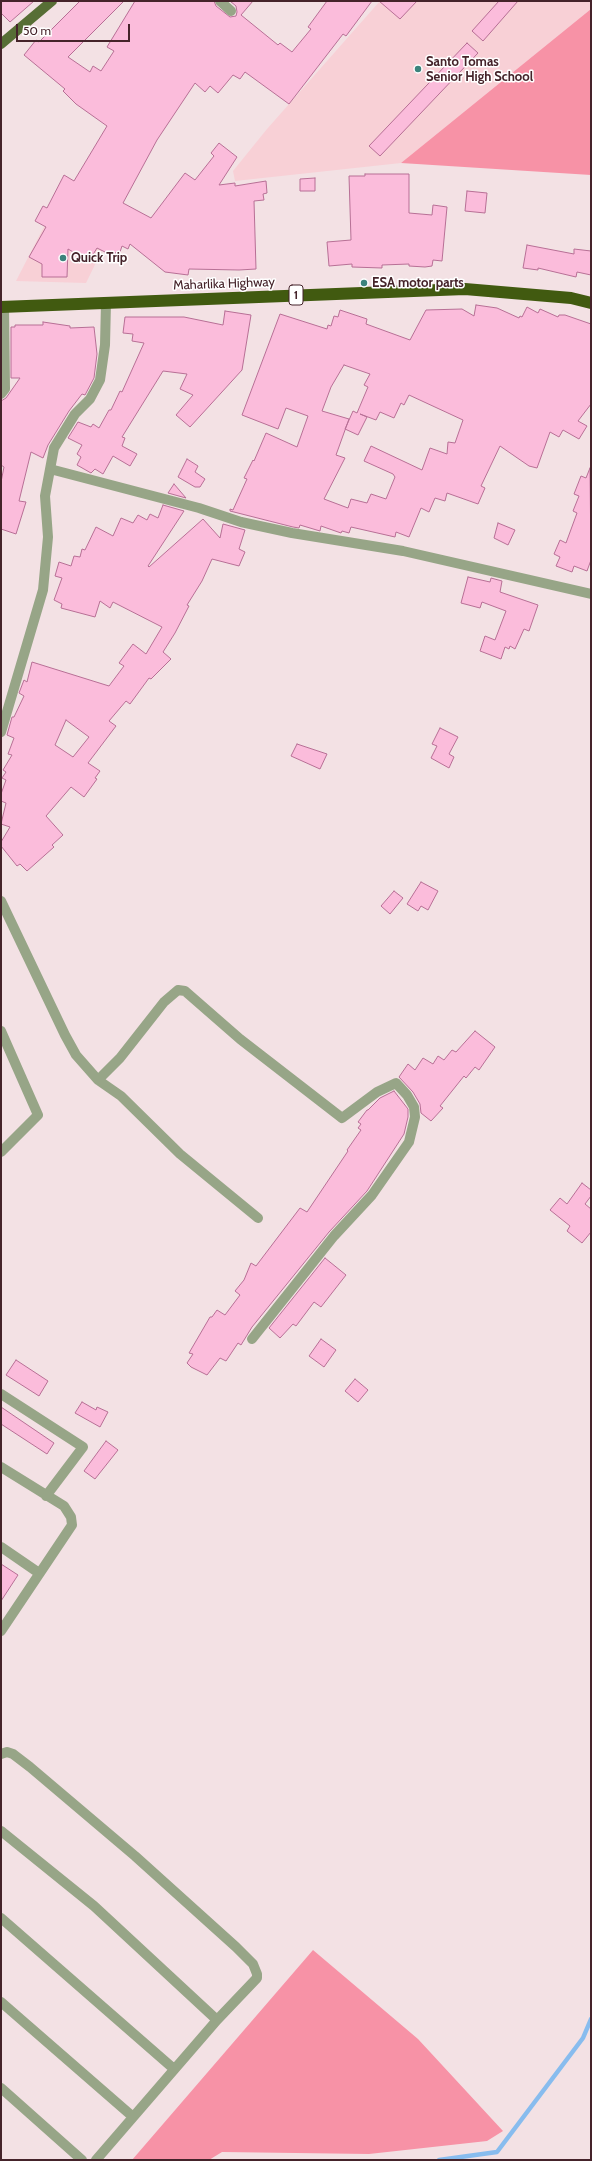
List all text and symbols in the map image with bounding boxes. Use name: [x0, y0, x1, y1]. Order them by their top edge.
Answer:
scale bar: [18, 16, 132, 42]
text: 50 m: [23, 23, 51, 38]
place label: Santo Tomas Senior High School: [426, 54, 533, 85]
marker: Santo Tomas Senior High School: [413, 64, 423, 74]
place label: Quick Trip: [71, 250, 127, 266]
marker: Quick Trip: [58, 253, 68, 263]
street label: Maharlika Highway: [173, 274, 275, 294]
place label: ESA motor parts: [372, 275, 464, 291]
marker: ESA motor parts: [359, 278, 369, 288]
road number: 1: [289, 285, 303, 305]

